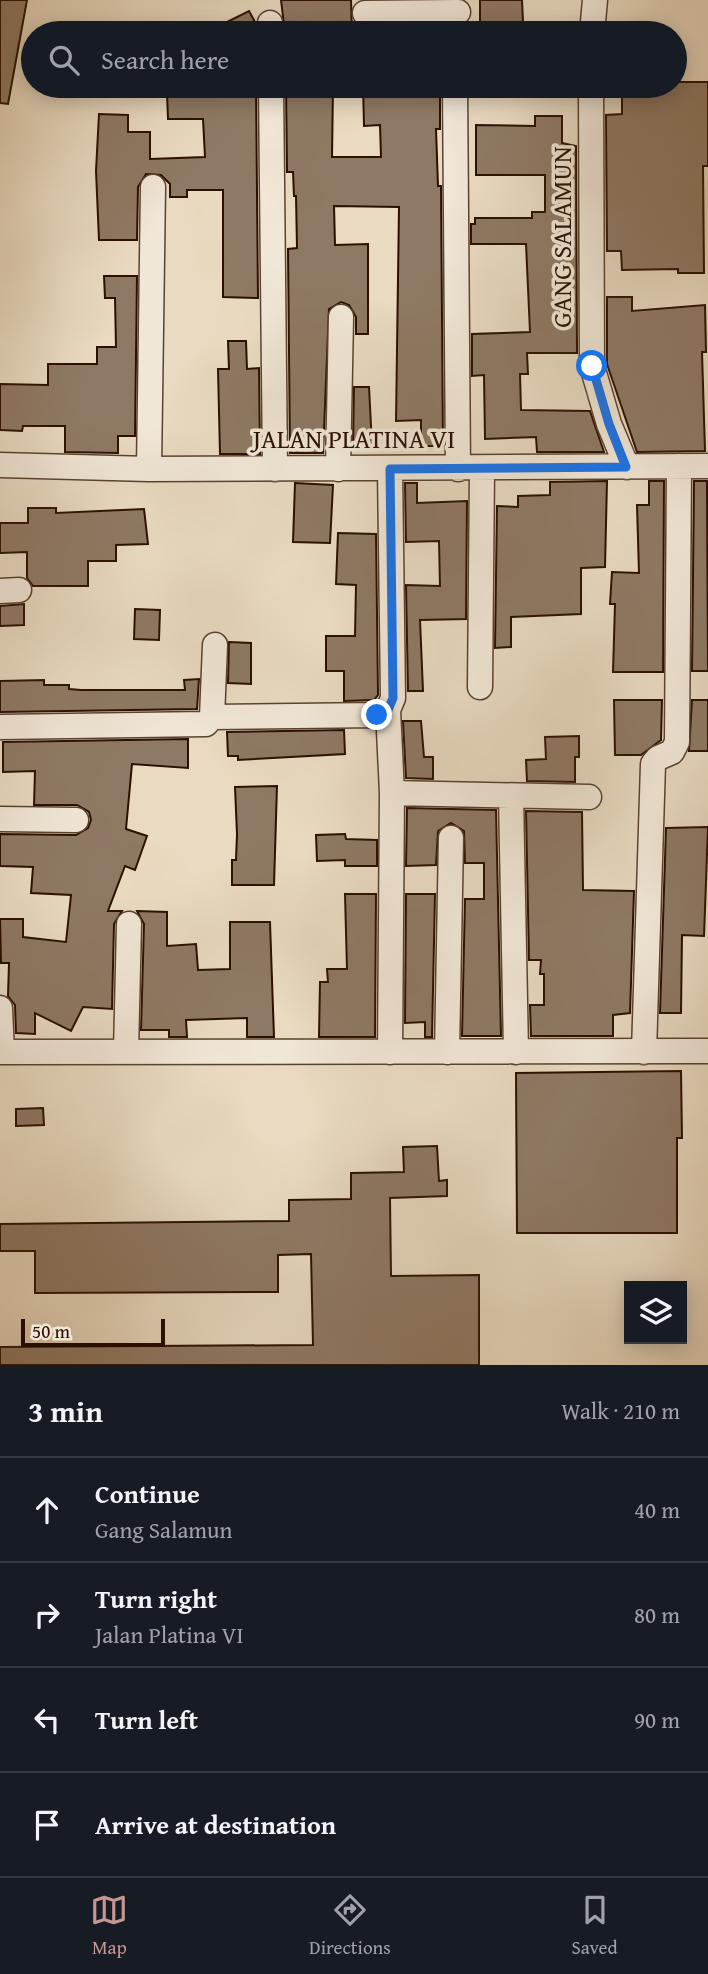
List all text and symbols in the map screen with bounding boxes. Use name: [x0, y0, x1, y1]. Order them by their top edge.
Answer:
search box: [21, 21, 687, 98]
text: Search here: [101, 40, 229, 79]
icon: search: [45, 41, 83, 79]
street label: GANG SALAMUN: [542, 146, 581, 328]
route start: [576, 350, 607, 381]
street label: JALAN PLATINA VI: [250, 419, 455, 458]
route end: [361, 699, 392, 730]
map controls: [624, 1281, 687, 1344]
button: layers: [624, 1281, 687, 1344]
scale bar: [21, 1316, 164, 1348]
text: 50 m: [32, 1317, 70, 1345]
text: 3 min: [28, 1389, 103, 1433]
text: Walk · 210 m: [561, 1394, 680, 1427]
text: Continue: [95, 1474, 200, 1513]
icon: ahead: [28, 1491, 66, 1529]
text: 40 m: [634, 1493, 680, 1526]
text: Gang Salamun: [95, 1513, 232, 1546]
text: Turn right: [95, 1579, 217, 1618]
icon: right: [28, 1596, 66, 1634]
text: 80 m: [634, 1598, 680, 1631]
text: Jalan Platina VI: [95, 1618, 244, 1651]
text: Turn left: [95, 1700, 198, 1739]
icon: left: [28, 1701, 66, 1739]
text: 90 m: [634, 1703, 680, 1736]
text: Arrive at destination: [95, 1805, 336, 1844]
icon: arrive: [28, 1806, 66, 1844]
tab: Map: [90, 1891, 128, 1961]
tab: Directions: [309, 1891, 391, 1961]
tab: Saved: [572, 1891, 618, 1961]

